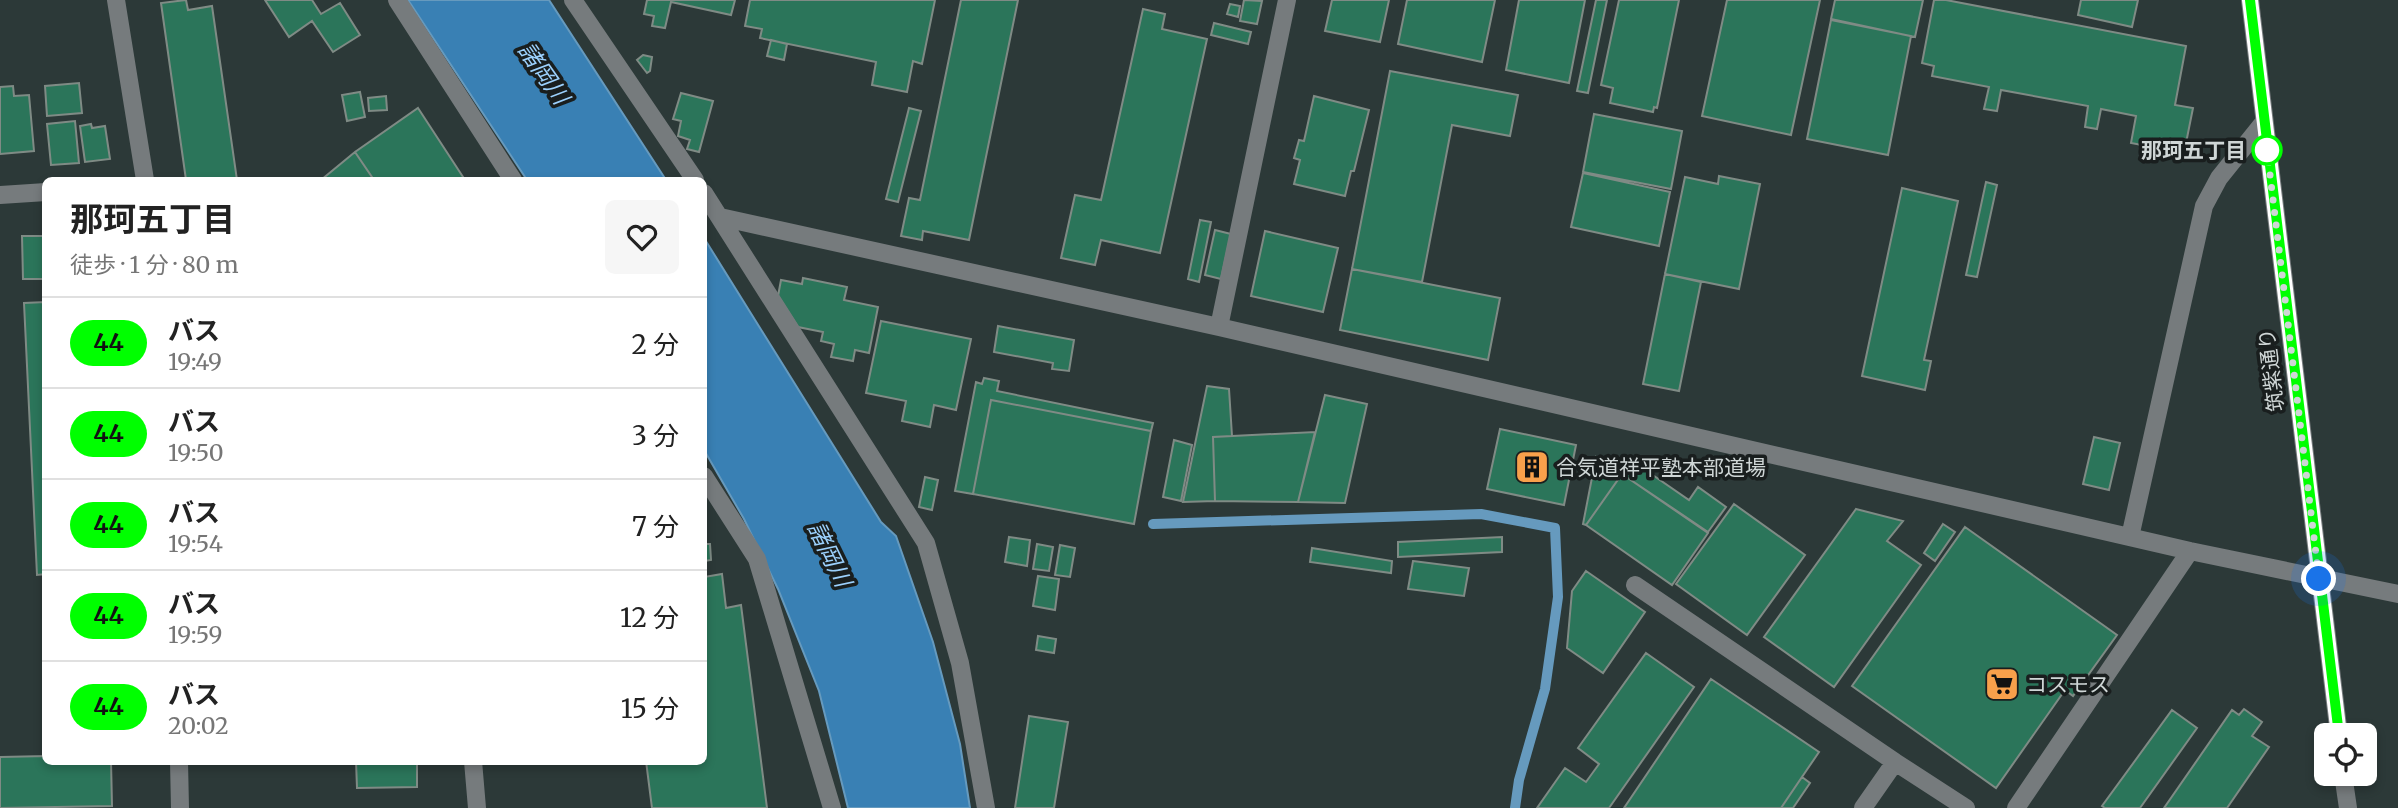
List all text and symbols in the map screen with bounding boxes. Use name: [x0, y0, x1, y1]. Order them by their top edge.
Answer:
water label: 諸岡川: [512, 36, 577, 112]
marker: 那珂五丁目: [2252, 135, 2282, 165]
place label: 那珂五丁目: [2141, 137, 2246, 164]
text: 那珂五丁目: [70, 199, 235, 240]
button: heart: [605, 200, 679, 274]
text: 徒歩 · 1 分 · 80 m: [70, 250, 239, 279]
text: バス: [168, 314, 220, 347]
text: 44: [93, 327, 124, 358]
street label: 筑紫通り: [2252, 327, 2290, 413]
text: 2 分: [631, 328, 679, 361]
text: 19:49: [168, 347, 222, 376]
text: バス: [168, 405, 220, 438]
text: 44: [93, 418, 124, 449]
text: 3 分: [632, 419, 679, 452]
text: 19:50: [168, 438, 224, 467]
building icon: 合気道祥平塾本部道場: [1513, 448, 1551, 486]
place label: 合気道祥平塾本部道場: [1556, 454, 1766, 481]
text: バス: [168, 496, 220, 529]
text: 44: [93, 509, 124, 540]
text: 7 分: [632, 510, 679, 543]
water label: 諸岡川: [802, 517, 859, 594]
text: 19:54: [168, 529, 223, 558]
your location: [2301, 561, 2336, 596]
text: バス: [168, 587, 220, 620]
text: 44: [93, 600, 124, 631]
text: 12 分: [620, 601, 679, 634]
text: 19:59: [168, 620, 222, 649]
supermarket icon: コスモス: [1983, 665, 2021, 703]
place label: コスモス: [2026, 671, 2110, 698]
text: バス: [168, 678, 220, 711]
text: 44: [93, 691, 124, 722]
text: 15 分: [621, 692, 679, 725]
text: 20:02: [168, 711, 229, 740]
map controls: [2314, 723, 2377, 786]
button: locate: [2314, 723, 2377, 786]

